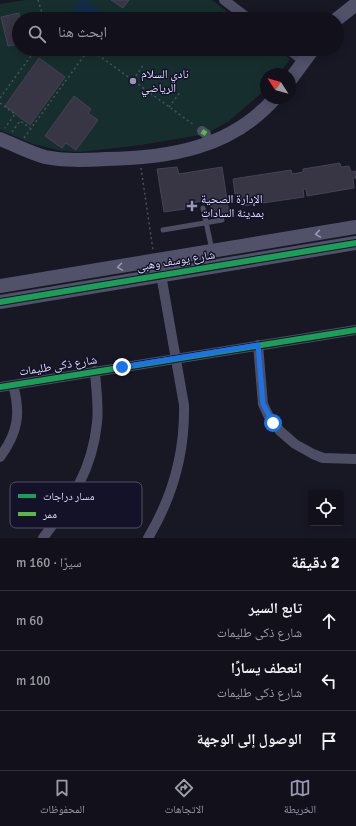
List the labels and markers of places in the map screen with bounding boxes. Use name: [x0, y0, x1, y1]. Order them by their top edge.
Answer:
place label: نادي السلام الرياضي: [141, 67, 189, 98]
marker: نادي السلام الرياضي: [128, 76, 138, 86]
place label: الإدارة الصحية بمدينة السادات: [201, 192, 264, 221]
marker: الإدارة الصحية بمدينة السادات: [186, 200, 198, 212]

